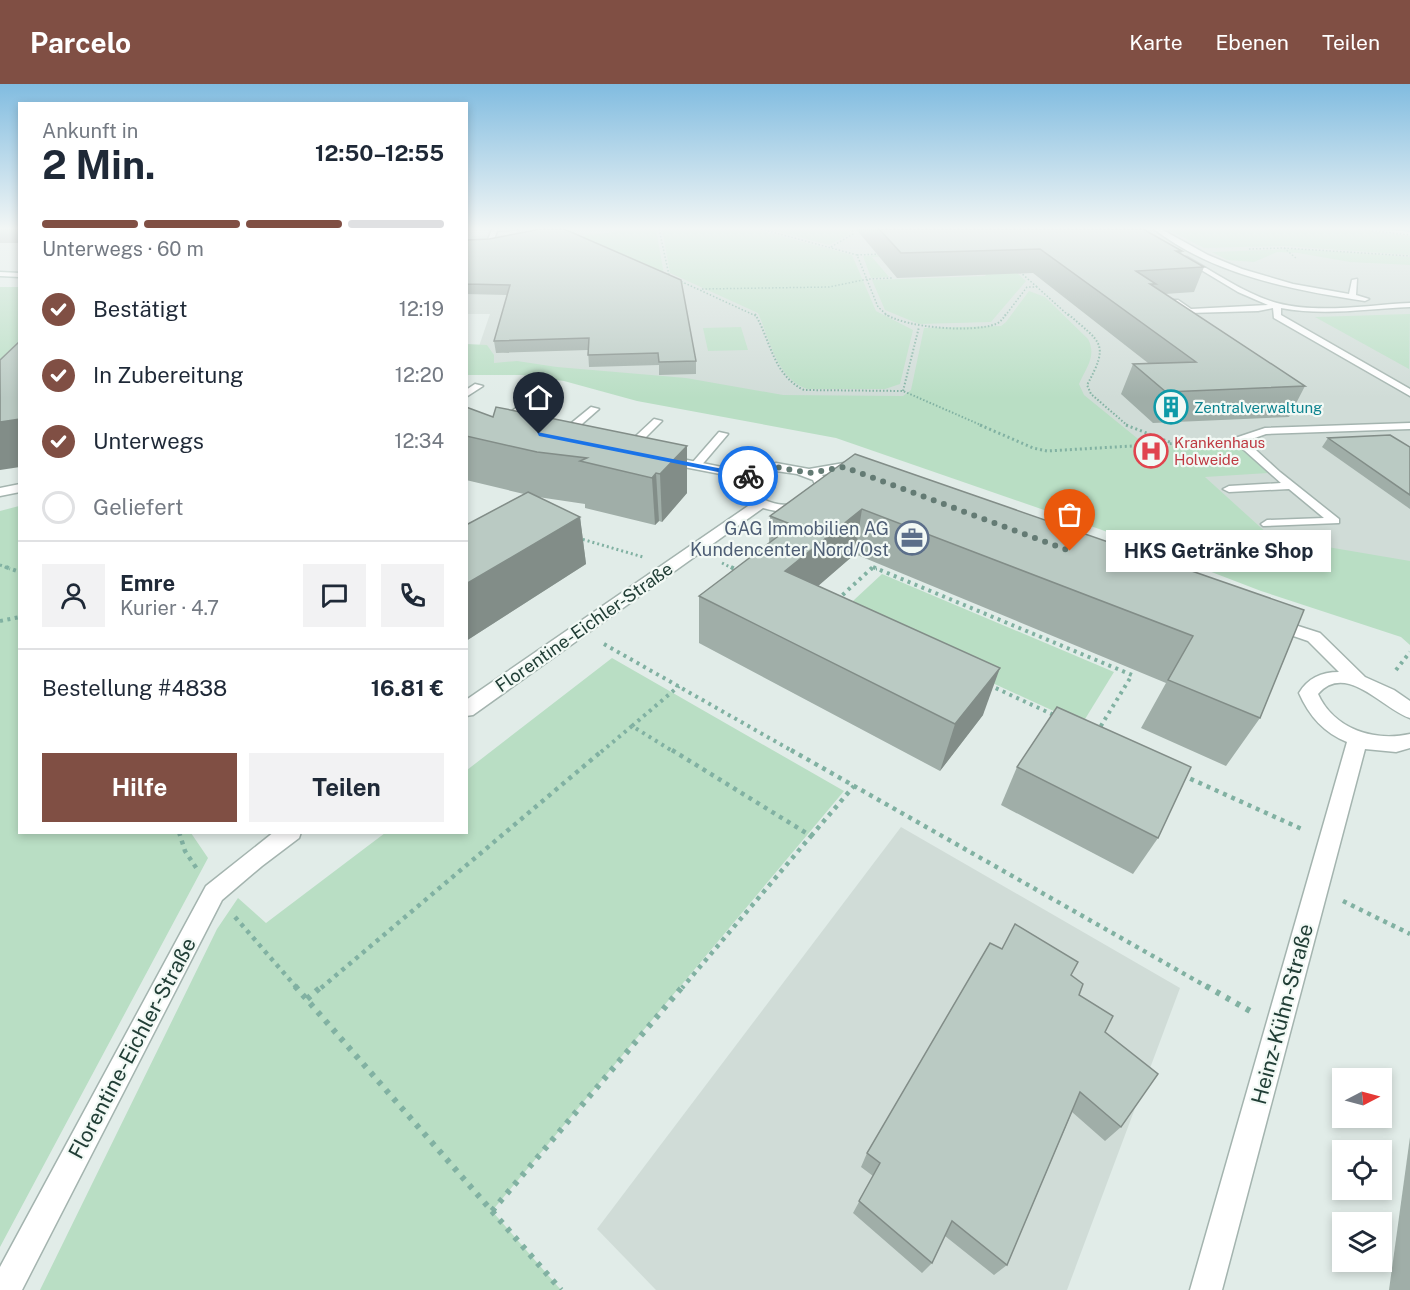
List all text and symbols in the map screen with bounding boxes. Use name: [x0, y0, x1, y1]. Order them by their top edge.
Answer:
text: Parcelo: [30, 26, 131, 59]
text: Karte: [1129, 30, 1183, 55]
text: Ebenen: [1216, 30, 1289, 55]
text: Teilen: [1322, 30, 1380, 55]
text: Ankunft in: [42, 119, 138, 143]
text: 12:50–12:55: [315, 140, 444, 166]
text: 2 Min.: [42, 142, 156, 188]
text: Unterwegs · 60 m: [42, 237, 204, 261]
icon: check: [42, 293, 75, 326]
text: Bestätigt: [93, 296, 188, 322]
text: 12:19: [399, 297, 444, 321]
icon: check: [42, 359, 75, 392]
text: In Zubereitung: [93, 362, 244, 388]
text: 12:20: [395, 363, 444, 387]
pin: [513, 372, 564, 434]
icon: home: [522, 381, 555, 414]
building icon: Zentralverwaltung: [1153, 389, 1189, 425]
place label: Zentralverwaltung: [1194, 399, 1322, 416]
icon: check: [42, 425, 75, 458]
text: Unterwegs: [93, 428, 204, 454]
text: 12:34: [394, 429, 444, 453]
hospital icon: Krankenhaus Holweide: [1133, 433, 1169, 469]
place label: Krankenhaus Holweide: [1174, 434, 1265, 468]
courier: [718, 446, 778, 506]
icon: bike: [732, 460, 765, 493]
pin: [1044, 489, 1095, 551]
text: Geliefert: [93, 494, 183, 520]
icon: bag: [1053, 498, 1086, 531]
place label: GAG Immobilien AG Kundencenter Nord/Ost: [690, 518, 889, 560]
office icon: GAG Immobilien AG Kundencenter Nord/Ost: [894, 520, 930, 556]
callout: HKS Getränke Shop: [1106, 530, 1331, 572]
text: HKS Getränke Shop: [1124, 539, 1313, 563]
street label: Florentine-Eichler-Straße: [491, 558, 677, 696]
button: person: [42, 564, 105, 627]
button: chat: [303, 564, 366, 627]
button: phone: [381, 564, 444, 627]
text: Emre: [120, 570, 175, 596]
text: Kurier · 4.7: [120, 596, 219, 620]
text: Bestellung #4838: [42, 675, 227, 701]
text: 16.81 €: [371, 675, 444, 701]
button: Hilfe: [42, 753, 237, 822]
button: Teilen: [249, 753, 444, 822]
street label: Heinz-Kühn-Straße: [1246, 921, 1318, 1107]
street label: Florentine-Eichler-Straße: [63, 933, 201, 1163]
north arrow: [1332, 1068, 1392, 1128]
map controls: [1332, 1068, 1392, 1272]
button: locate: [1332, 1140, 1392, 1200]
button: layers: [1332, 1212, 1392, 1272]

